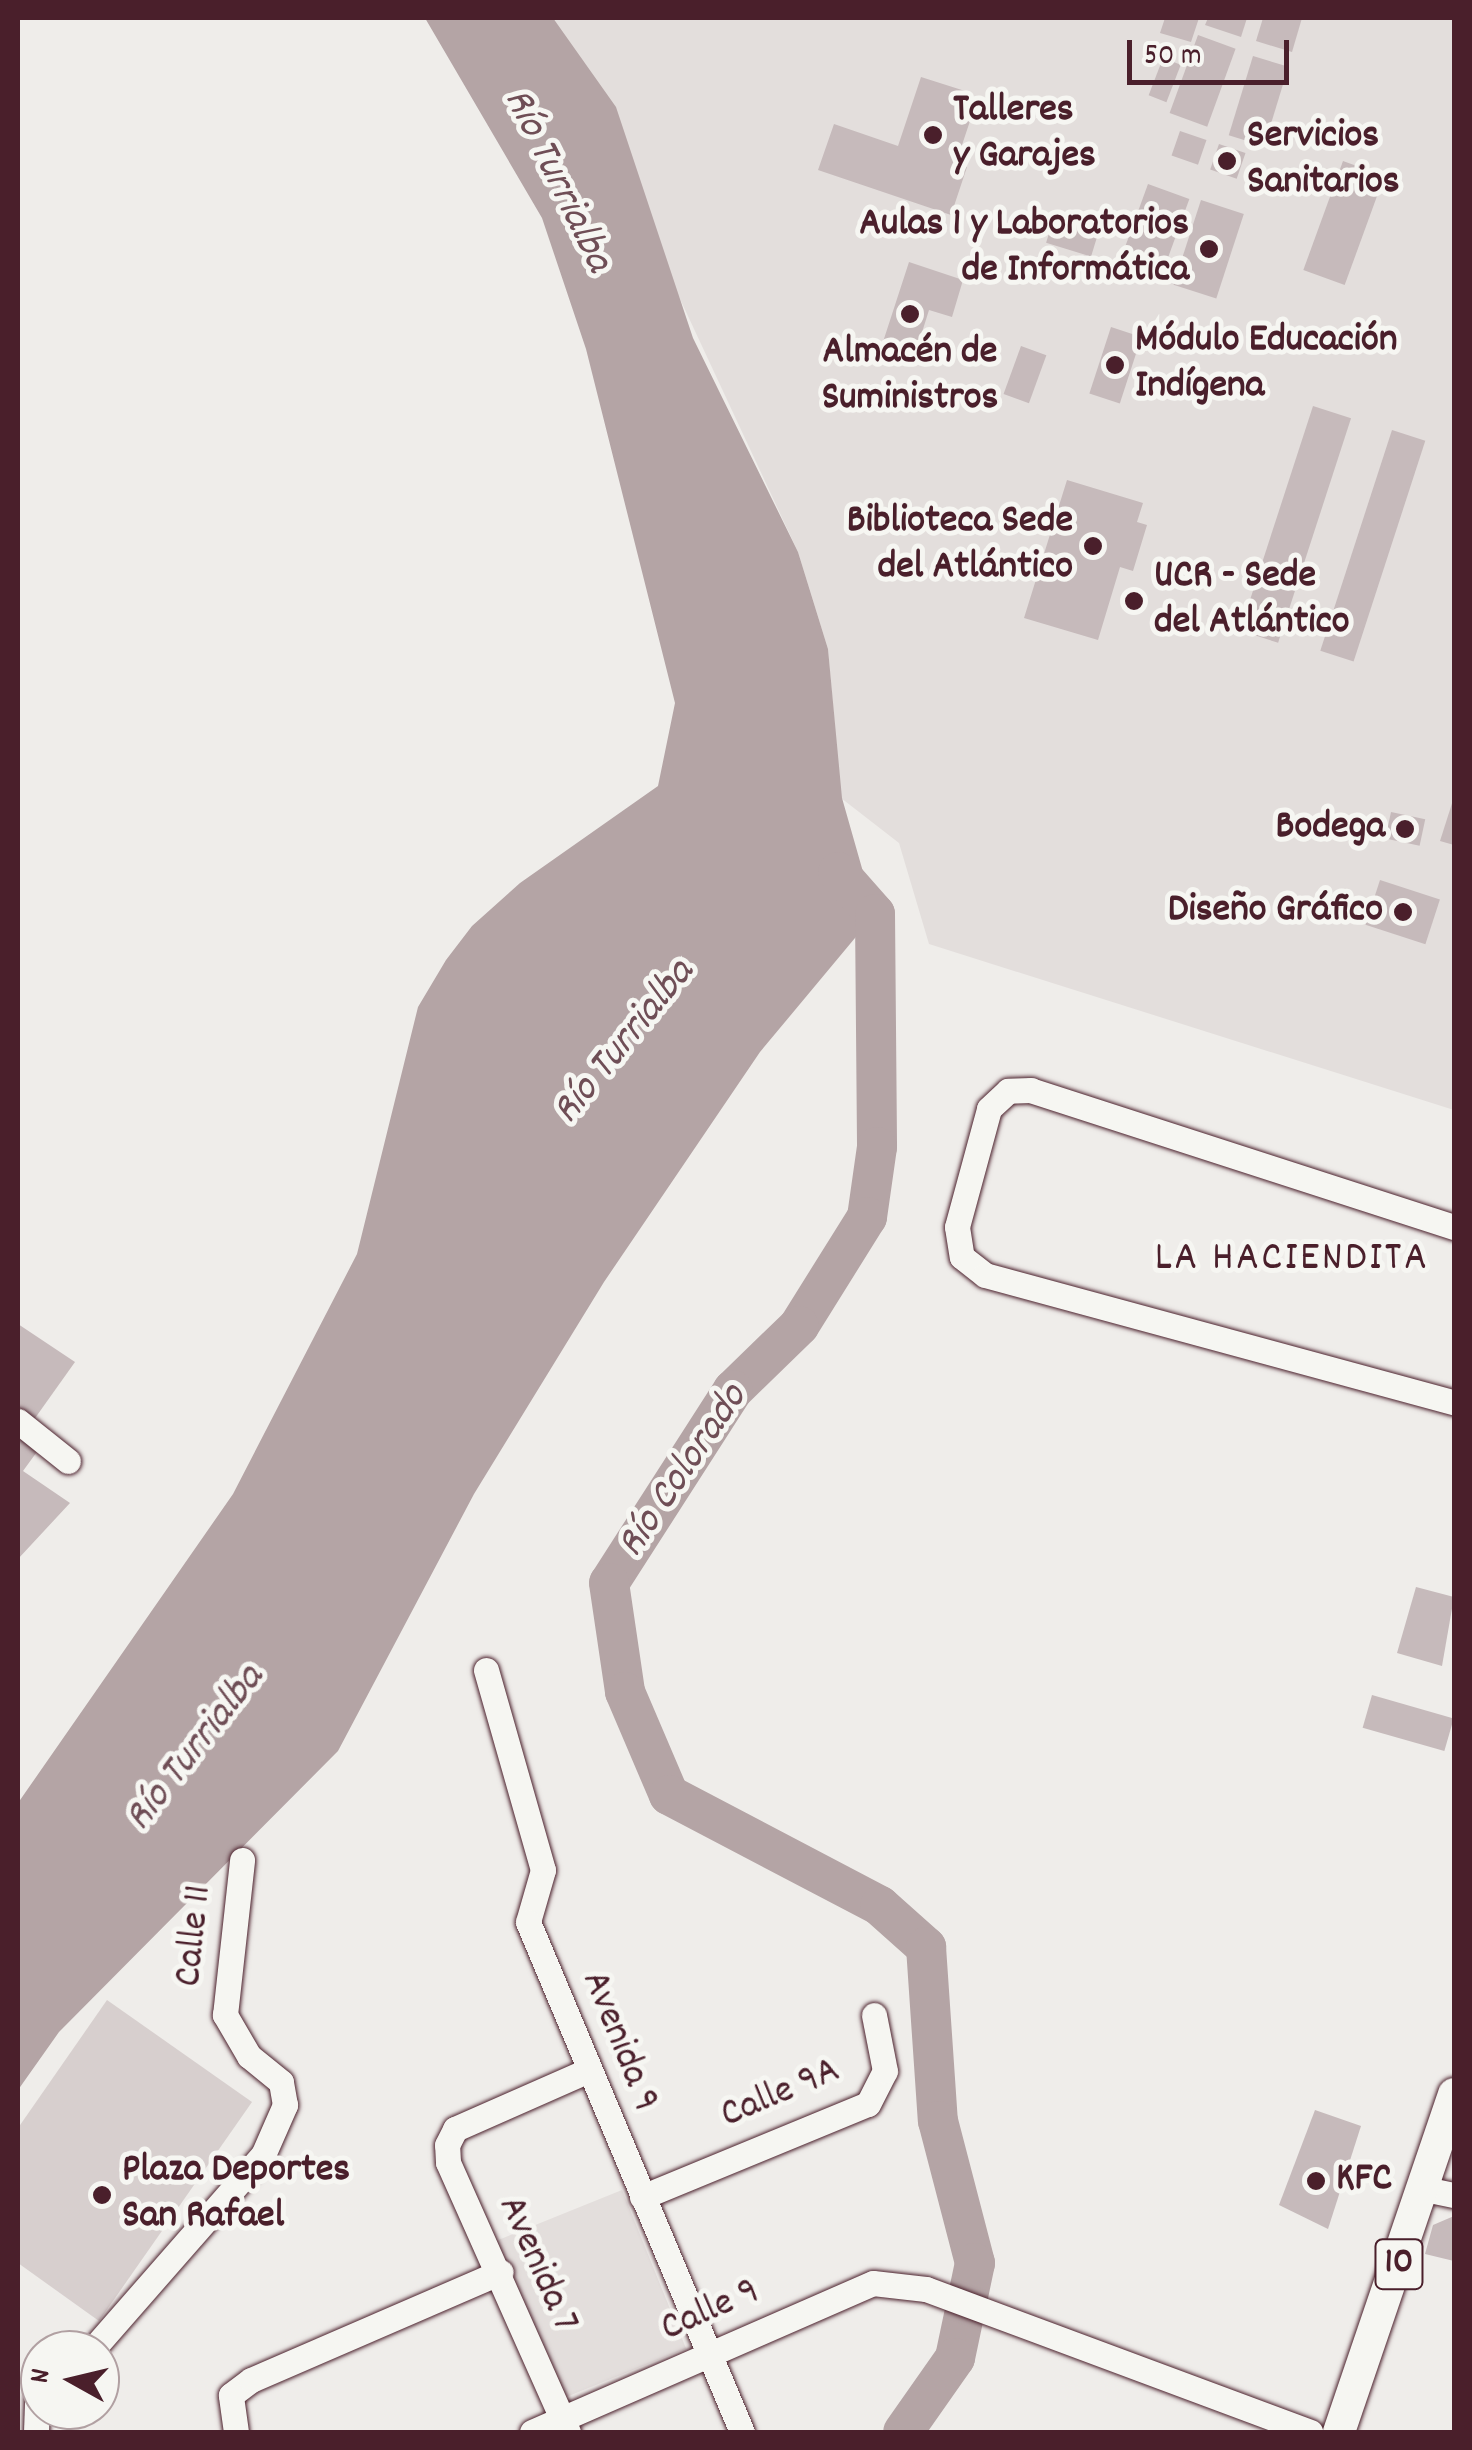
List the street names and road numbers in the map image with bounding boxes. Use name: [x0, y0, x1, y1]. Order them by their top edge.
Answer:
street label: Calle 11: [167, 1883, 225, 1989]
street label: Avenida 9: [568, 1965, 668, 2119]
street label: Calle 9A: [714, 2049, 848, 2141]
street label: Avenida 7: [485, 2189, 587, 2341]
road number: 10: [1374, 2231, 1424, 2297]
street label: Calle 9: [654, 2269, 768, 2355]

